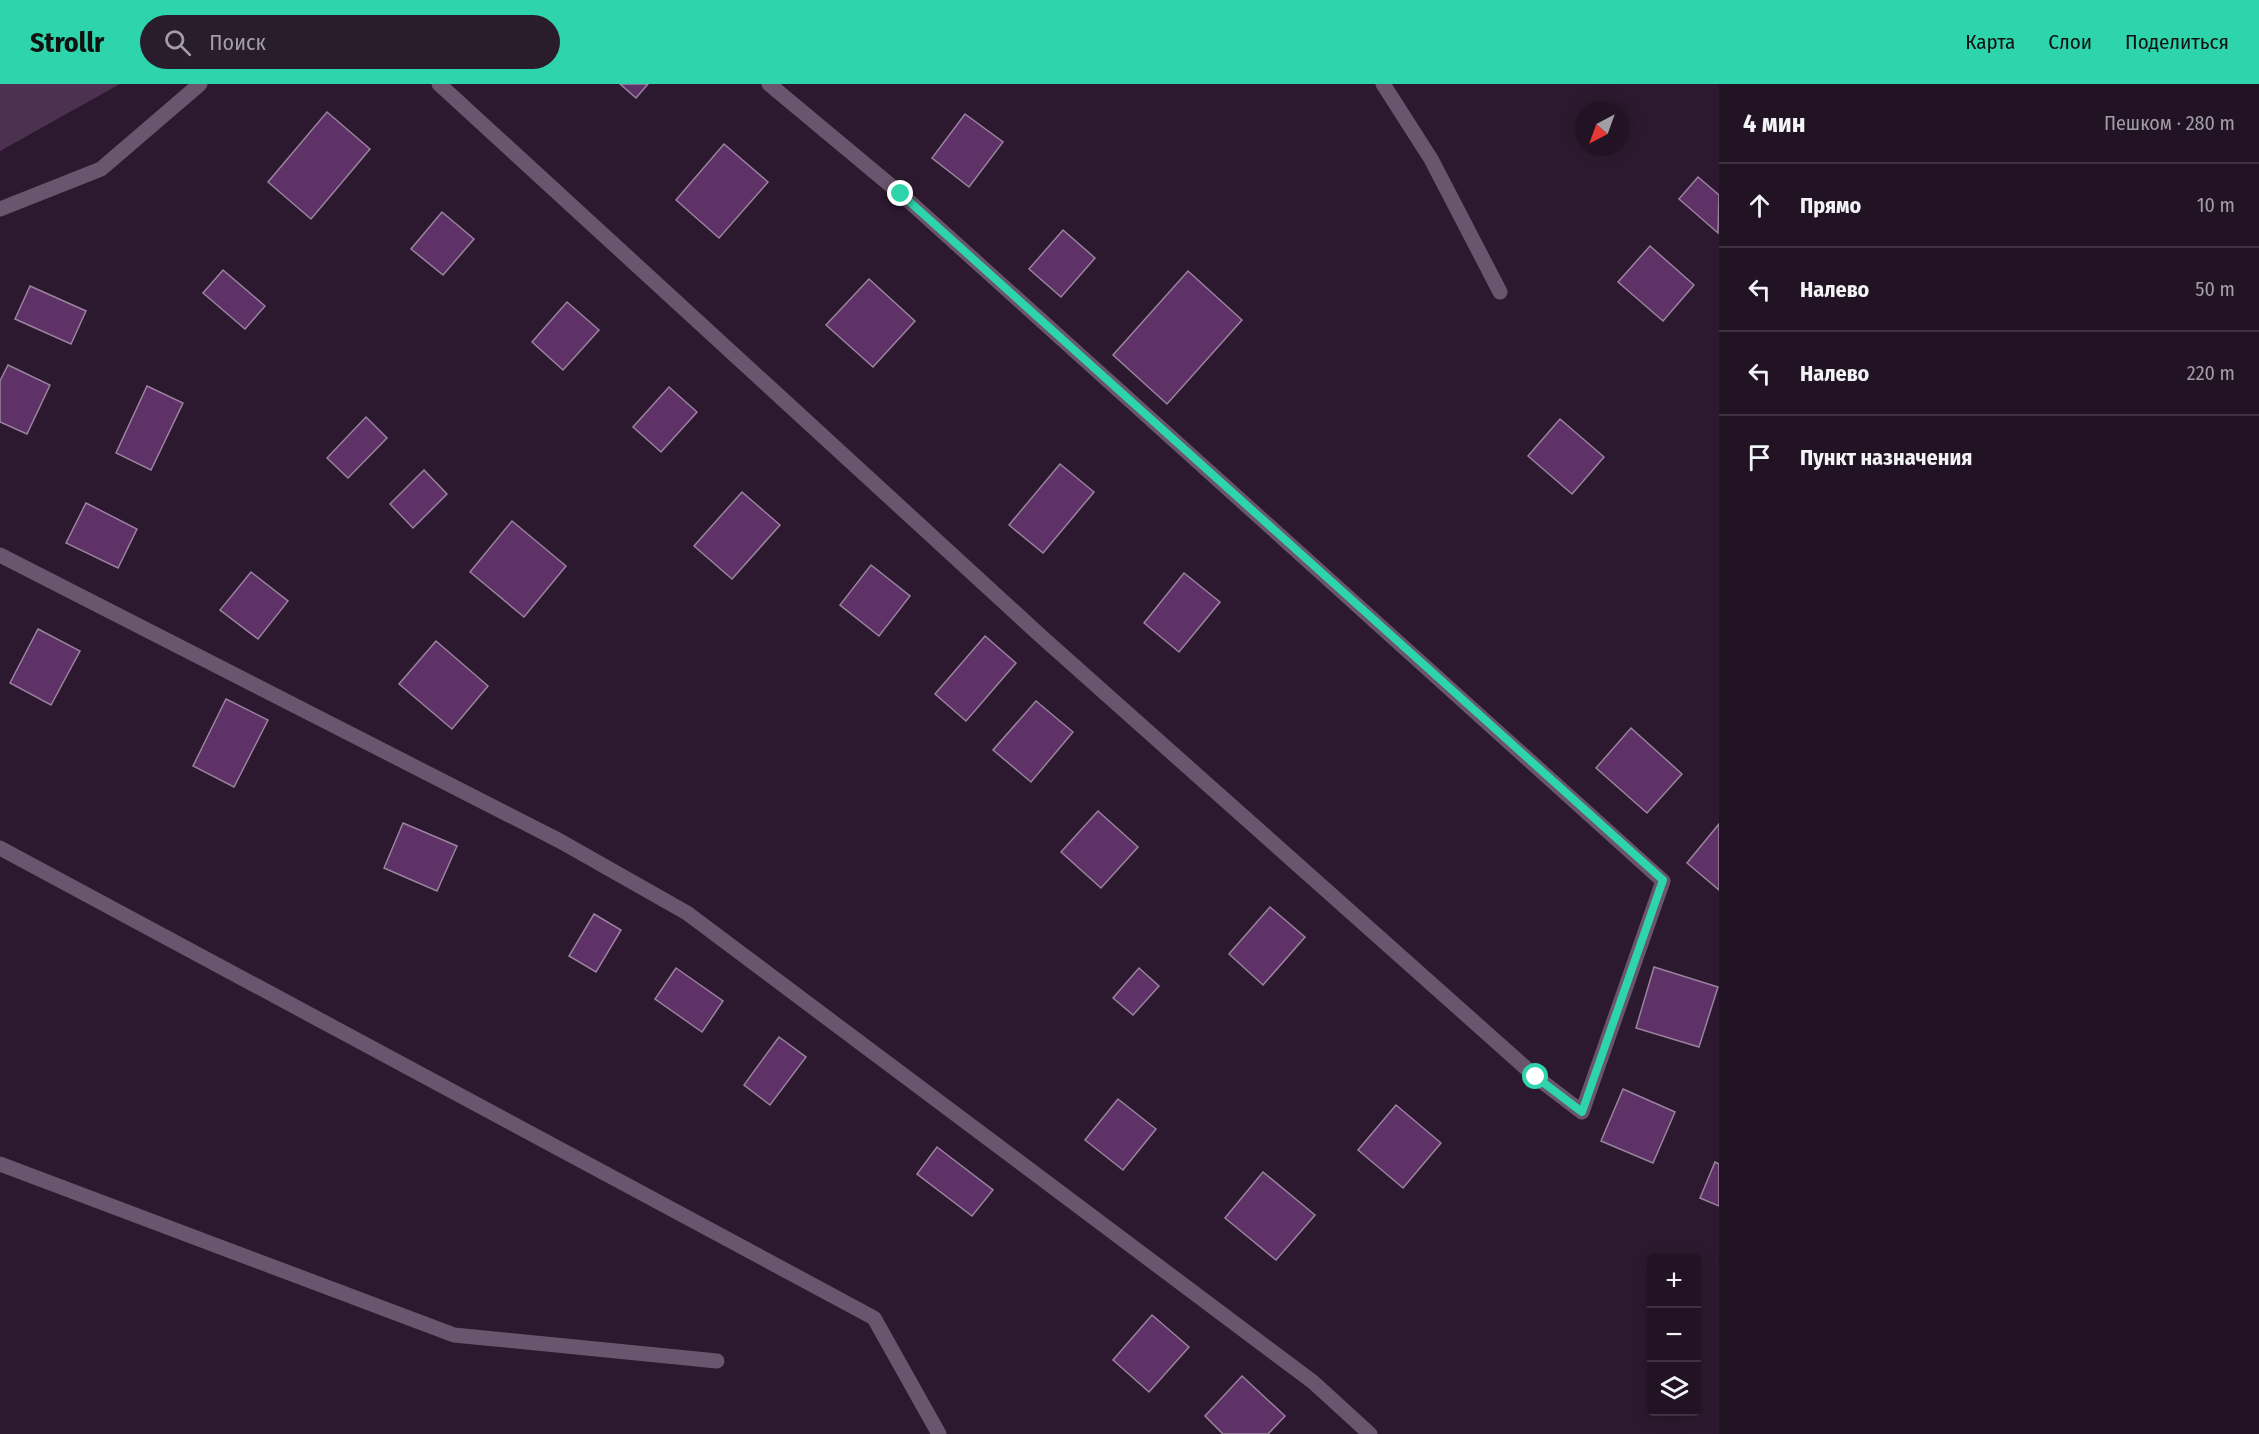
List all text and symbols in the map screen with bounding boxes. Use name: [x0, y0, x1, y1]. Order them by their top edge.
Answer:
search box: [140, 15, 560, 69]
text: Strollr: [30, 26, 104, 59]
icon: search: [161, 26, 194, 59]
text: Поиск: [209, 29, 266, 56]
text: Карта: [1965, 29, 2015, 55]
text: Слои: [2048, 29, 2092, 55]
text: Поделиться: [2125, 29, 2229, 55]
north arrow: [1575, 102, 1629, 156]
text: 4 мин: [1743, 108, 1805, 139]
text: Пешком · 280 m: [2104, 111, 2235, 135]
route end: [887, 180, 913, 206]
icon: ahead: [1743, 189, 1776, 222]
text: Прямо: [1800, 192, 1861, 219]
text: 10 m: [2197, 193, 2235, 217]
icon: left: [1743, 273, 1776, 306]
text: Налево: [1800, 276, 1869, 303]
text: 50 m: [2195, 277, 2235, 301]
icon: left: [1743, 357, 1776, 390]
text: Налево: [1800, 360, 1869, 387]
text: 220 m: [2187, 361, 2235, 385]
icon: arrive: [1743, 441, 1776, 474]
text: Пункт назначения: [1800, 444, 1972, 471]
route start: [1522, 1063, 1548, 1089]
map controls: [1647, 1254, 1701, 1416]
button: +: [1647, 1254, 1701, 1308]
button: −: [1647, 1308, 1701, 1362]
button: layers: [1647, 1362, 1701, 1416]

